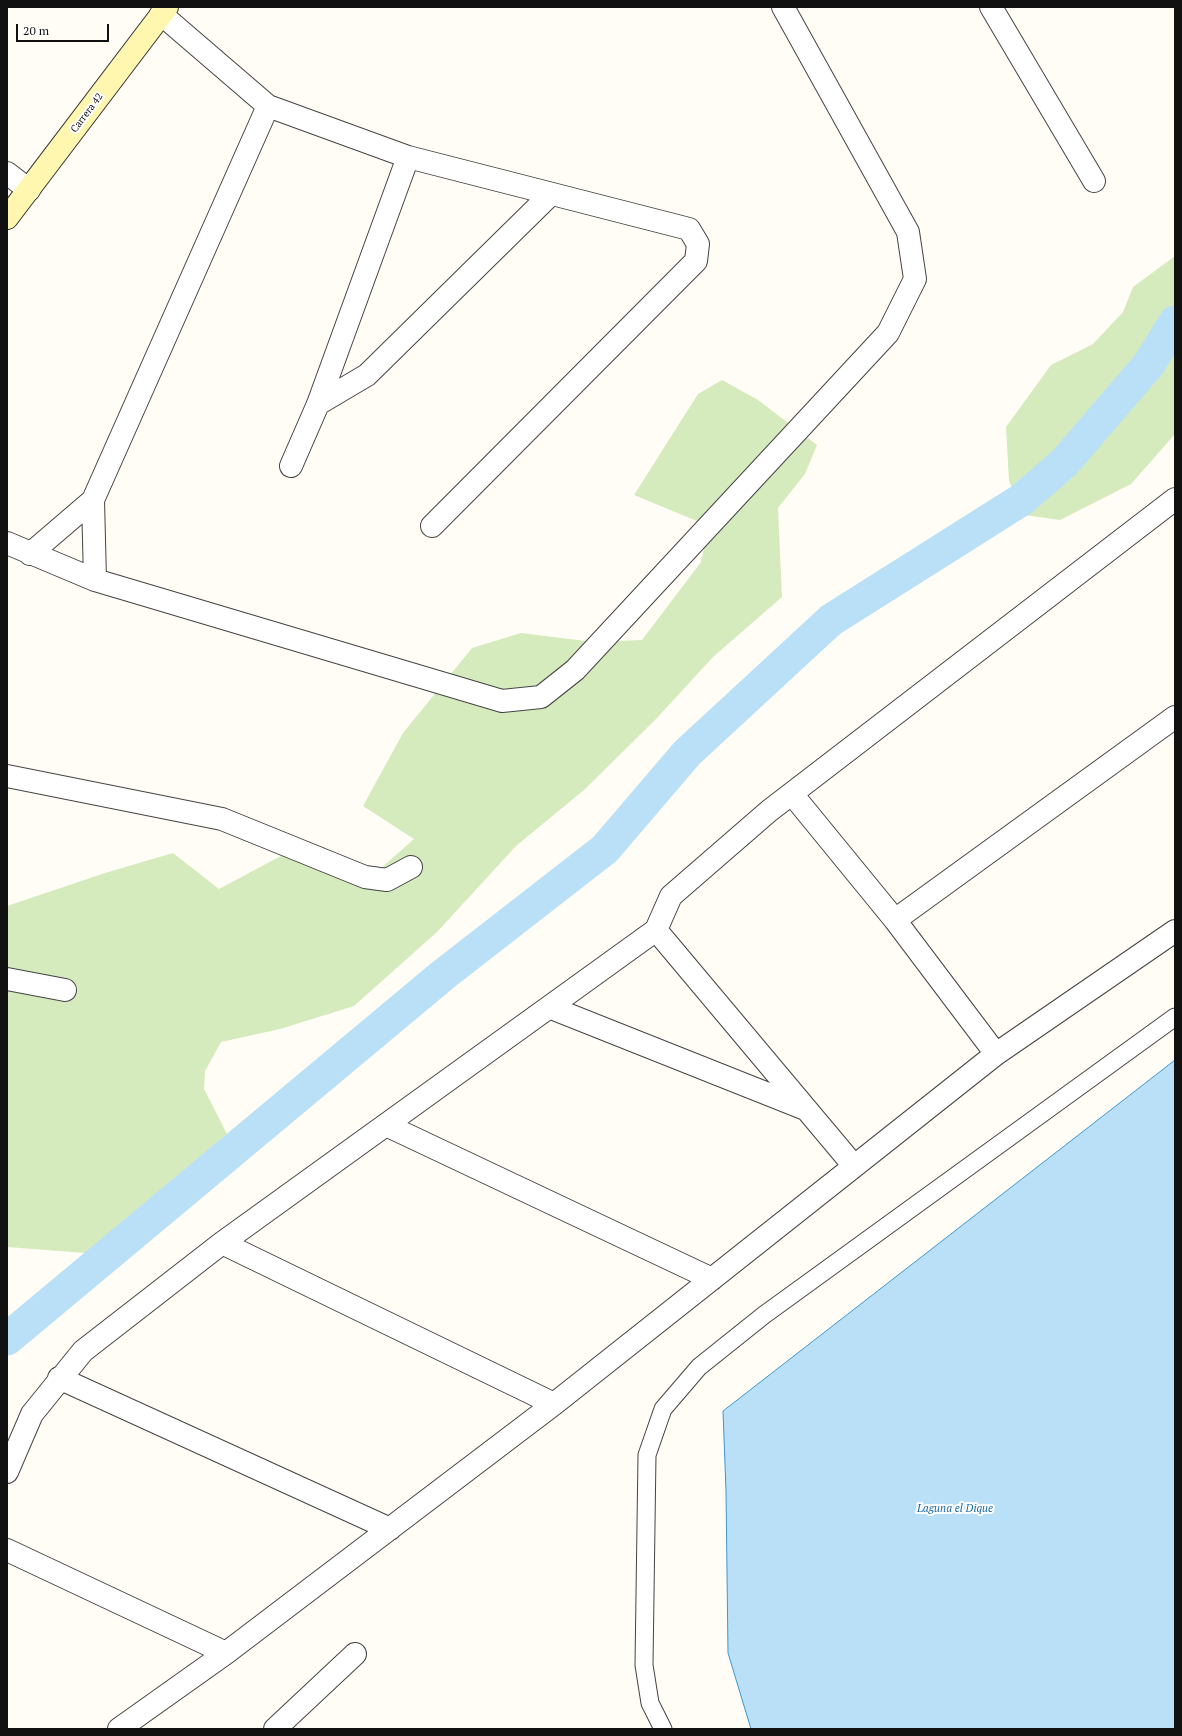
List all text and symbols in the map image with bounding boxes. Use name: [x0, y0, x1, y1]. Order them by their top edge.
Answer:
scale bar: [18, 16, 111, 42]
text: 20 m: [23, 23, 49, 38]
street label: Carrera 42: [68, 91, 106, 135]
water label: Laguna el Dique: [917, 1502, 993, 1516]

